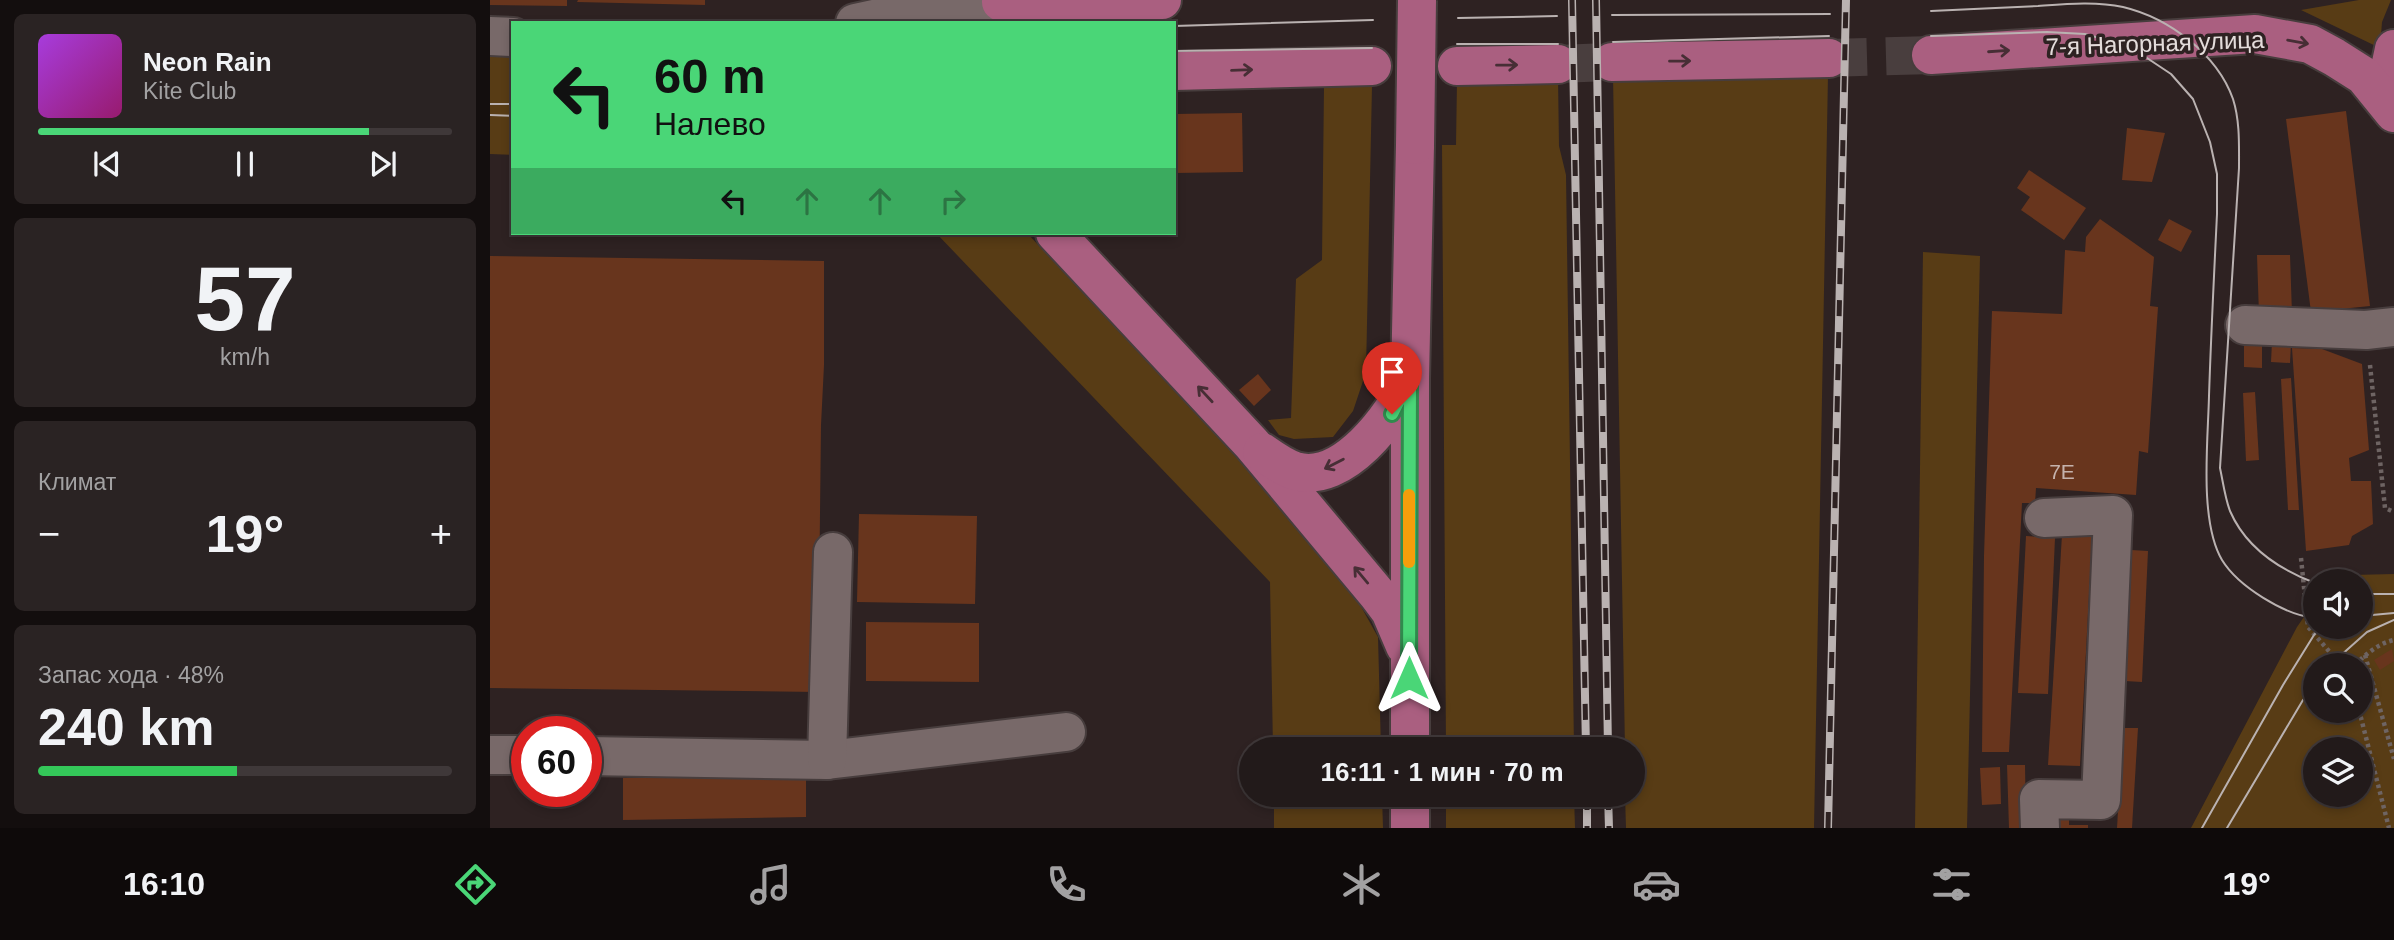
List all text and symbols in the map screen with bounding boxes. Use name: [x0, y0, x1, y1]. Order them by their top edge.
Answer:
street label: 7-я Нагорная улица: [2045, 26, 2265, 60]
one-way arrow: [2286, 36, 2309, 49]
one-way arrow: [1987, 44, 2010, 57]
text: Neon Rain: [143, 47, 272, 77]
icon: left: [539, 49, 630, 140]
text: 60 m: [654, 49, 766, 103]
one-way arrow: [1669, 54, 1692, 68]
one-way arrow: [1496, 58, 1519, 71]
one-way arrow: [1231, 63, 1254, 76]
text: Kite Club: [143, 78, 236, 104]
text: Налево: [654, 106, 766, 142]
icon: previous: [88, 145, 126, 183]
icon: pause: [226, 145, 264, 183]
icon: next: [364, 145, 402, 183]
icon: left: [715, 182, 753, 220]
icon: ahead: [788, 182, 826, 220]
icon: ahead: [861, 182, 899, 220]
icon: right: [934, 182, 972, 220]
text: 57: [194, 248, 296, 349]
pin: [1362, 342, 1422, 414]
text: km/h: [220, 344, 270, 370]
icon: arrive: [1373, 353, 1411, 391]
one-way arrow: [1197, 386, 1214, 403]
one-way arrow: [1324, 458, 1345, 472]
house number: 7Е: [2049, 460, 2075, 483]
text: Климат: [38, 469, 116, 495]
text: 19°: [206, 505, 284, 563]
text: −: [38, 513, 60, 555]
text: +: [430, 513, 452, 555]
one-way arrow: [1354, 567, 1369, 585]
map controls: [2303, 569, 2373, 807]
button: sound: [2303, 569, 2373, 639]
position arrow: [1372, 641, 1446, 715]
button: search: [2303, 653, 2373, 723]
text: Запас хода · 48%: [38, 662, 224, 688]
text: 240 km: [38, 698, 214, 756]
speed limit sign: 60: [511, 716, 602, 807]
button: layers: [2303, 737, 2373, 807]
text: 16:11 · 1 мин · 70 m: [1320, 757, 1564, 787]
icon: directions: [451, 860, 500, 909]
icon: music: [746, 860, 795, 909]
icon: phone: [1042, 860, 1091, 909]
icon: climate: [1337, 860, 1386, 909]
icon: car: [1632, 860, 1681, 909]
icon: filters: [1927, 860, 1976, 909]
text: 16:10: [123, 866, 205, 902]
text: 19°: [2222, 866, 2271, 902]

